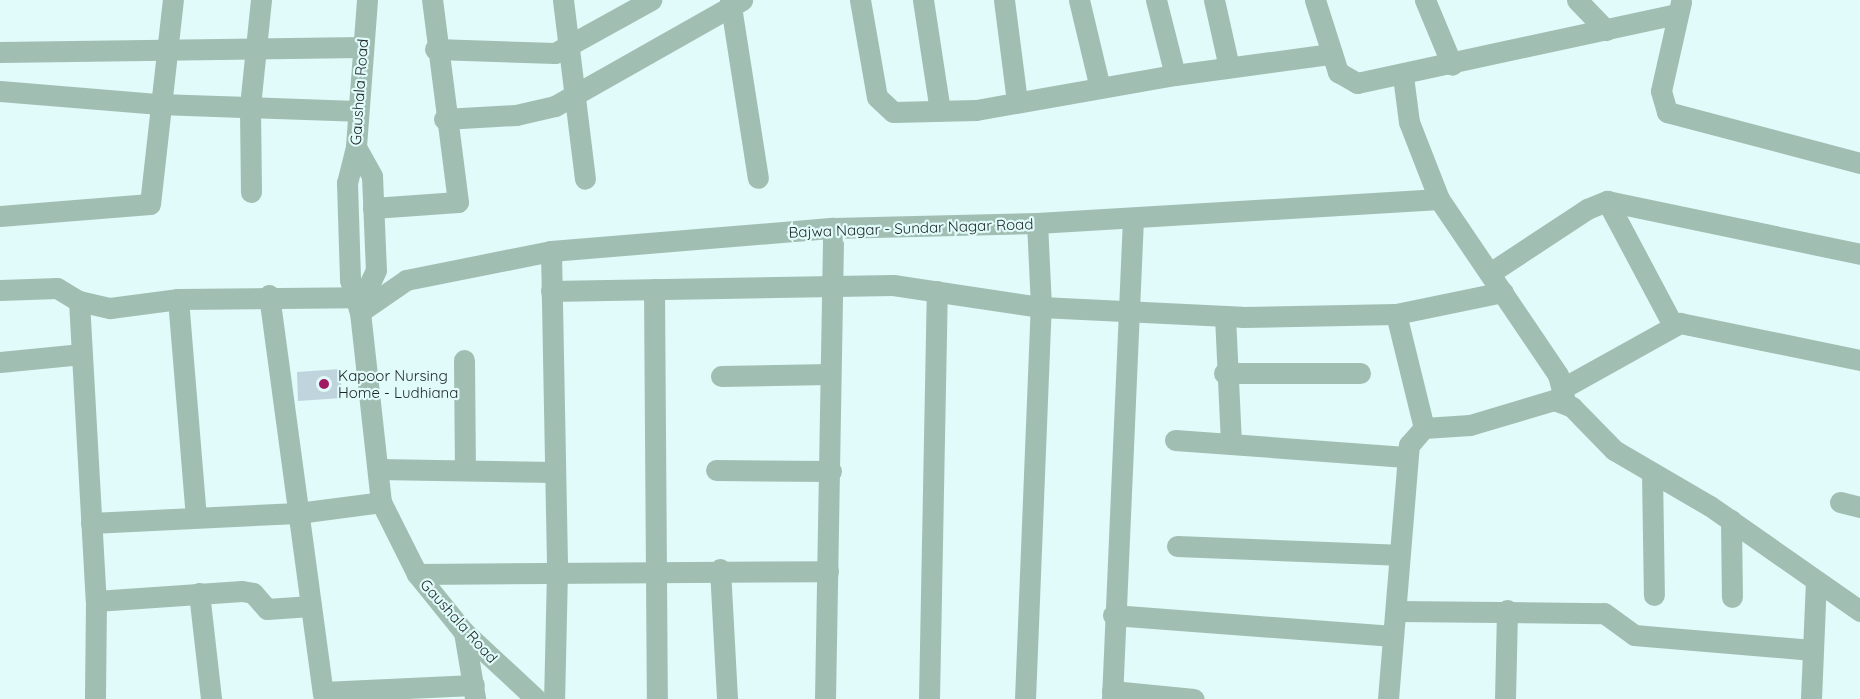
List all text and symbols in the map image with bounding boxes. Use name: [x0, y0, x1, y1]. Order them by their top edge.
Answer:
street label: Gaushala Road: [346, 38, 372, 146]
street label: Bajwa Nagar - Sundar Nagar Road: [788, 215, 1034, 241]
place label: Kapoor Nursing Home - Ludhiana: [338, 366, 458, 401]
marker: Kapoor Nursing Home - Ludhiana: [315, 375, 333, 393]
street label: Gaushala Road: [417, 575, 501, 667]

